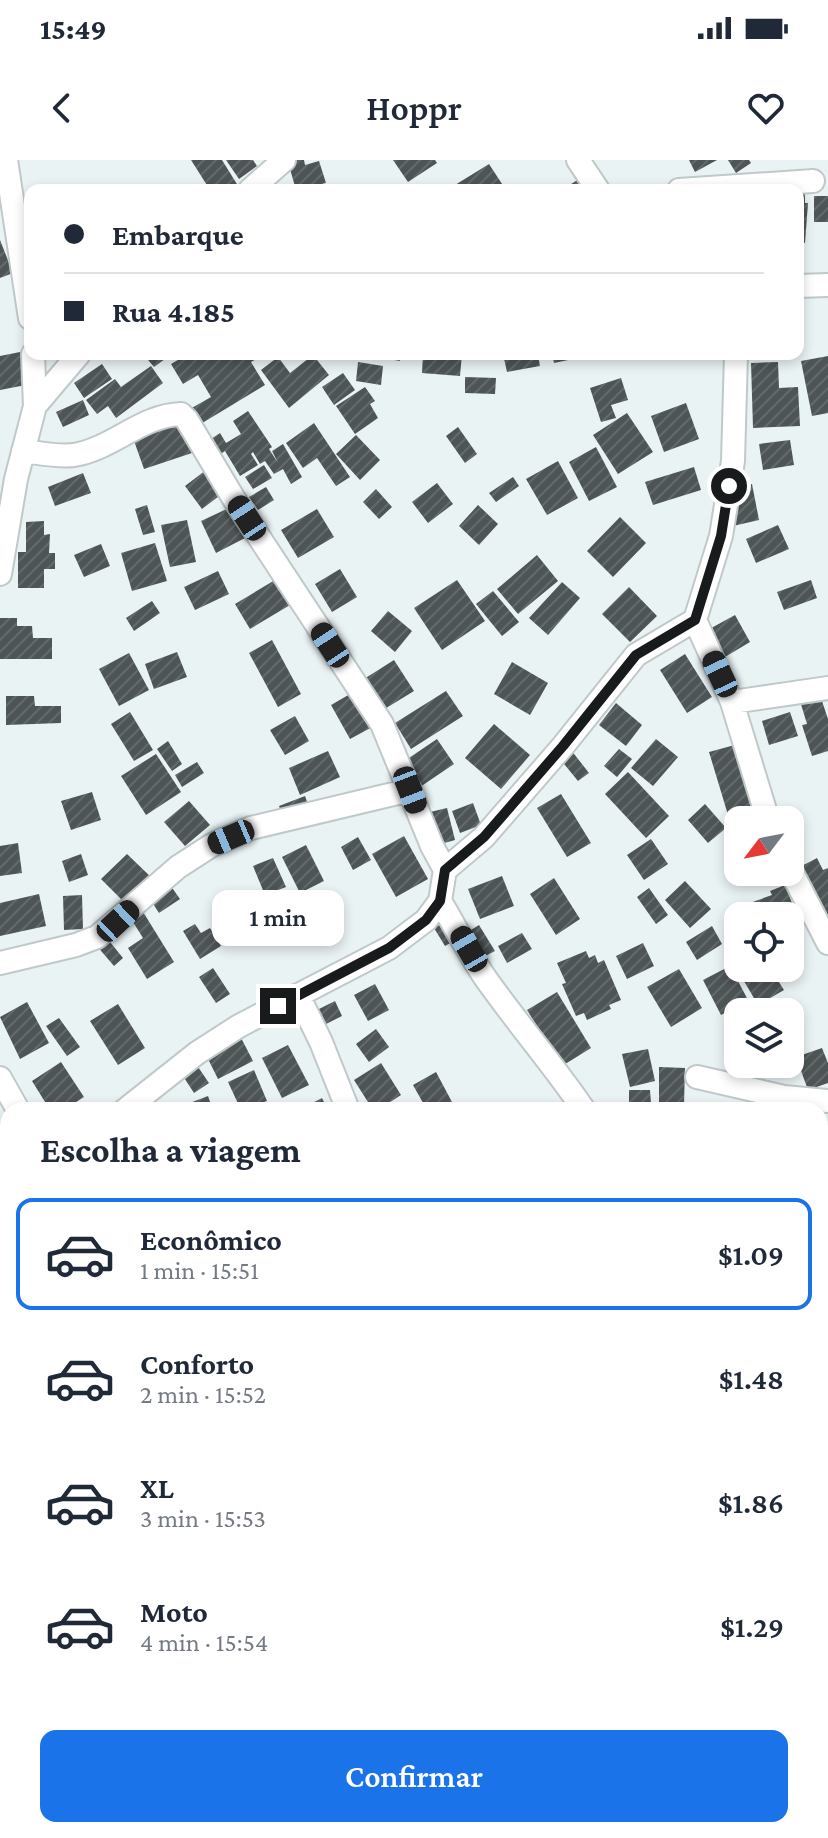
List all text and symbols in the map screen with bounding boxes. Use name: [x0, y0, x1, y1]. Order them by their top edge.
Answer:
text: 15:49: [40, 12, 107, 45]
icon: back: [40, 86, 84, 130]
icon: heart: [744, 86, 788, 130]
text: Hoppr: [366, 88, 462, 128]
text: Embarque: [112, 218, 244, 251]
text: Rua 4.185: [112, 295, 235, 328]
route start: [711, 468, 747, 504]
car: [224, 491, 270, 545]
car: [307, 618, 353, 672]
car: [699, 647, 741, 701]
car: [390, 763, 430, 817]
north arrow: [724, 806, 804, 886]
map controls: [724, 806, 804, 1078]
car: [204, 817, 258, 857]
callout: 1 min: [212, 890, 344, 946]
car: [92, 896, 144, 946]
button: locate: [724, 902, 804, 982]
text: 1 min: [249, 903, 307, 932]
car: [447, 922, 491, 976]
route end: [260, 988, 296, 1024]
button: layers: [724, 998, 804, 1078]
text: Escolha a viagem: [40, 1130, 301, 1170]
icon: car: [44, 1218, 116, 1290]
text: Econômico: [140, 1223, 282, 1256]
text: $1.09: [718, 1238, 784, 1271]
text: 1 min · 15:51: [140, 1256, 259, 1285]
icon: car: [44, 1342, 116, 1414]
text: Conforto: [140, 1347, 254, 1380]
text: $1.48: [719, 1362, 784, 1395]
text: 2 min · 15:52: [140, 1380, 266, 1409]
icon: car: [44, 1466, 116, 1538]
text: XL: [140, 1471, 174, 1504]
text: $1.86: [718, 1486, 784, 1519]
text: 3 min · 15:53: [140, 1504, 266, 1533]
icon: car: [44, 1590, 116, 1662]
text: Moto: [140, 1595, 208, 1628]
text: $1.29: [720, 1610, 784, 1643]
text: 4 min · 15:54: [140, 1628, 268, 1657]
button: Confirmar: [40, 1730, 788, 1822]

